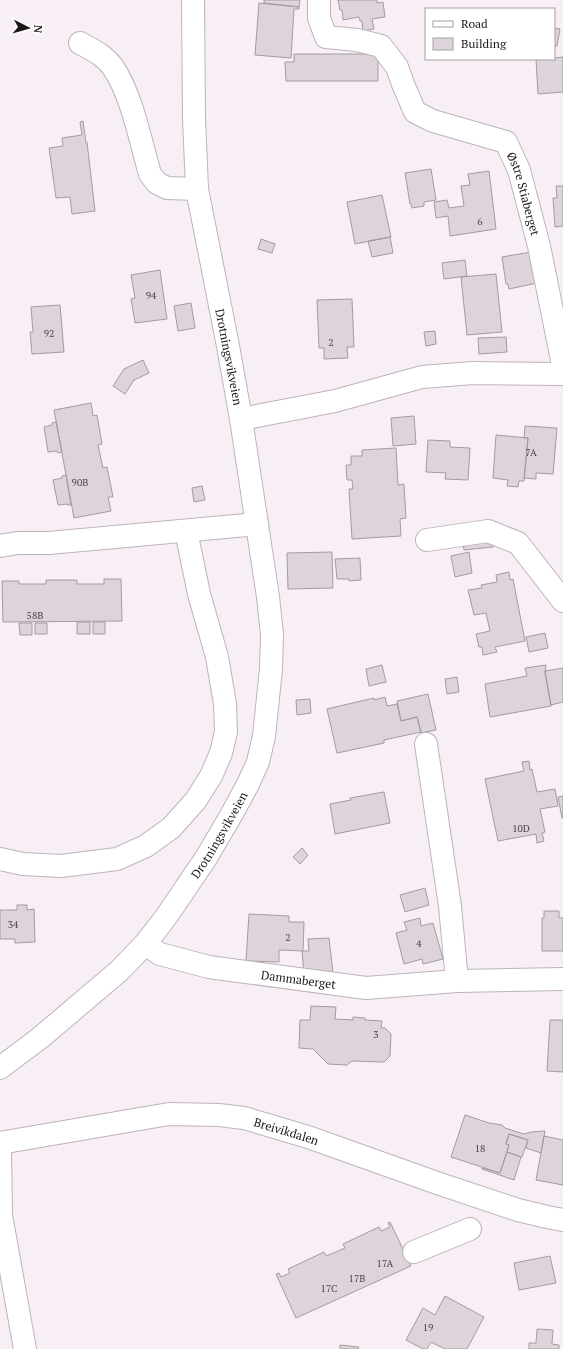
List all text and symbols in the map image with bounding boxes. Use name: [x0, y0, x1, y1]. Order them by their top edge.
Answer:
north arrow: [8, 8, 48, 48]
legend: [425, 8, 555, 60]
text: Road: [461, 16, 488, 31]
text: N: [30, 24, 45, 35]
text: Building: [461, 36, 507, 51]
street label: Østre Stiaberget: [504, 149, 544, 238]
house number: 6: [477, 215, 483, 228]
house number: 94: [146, 289, 157, 302]
street label: Drotningsvikveien: [212, 307, 246, 407]
house number: 92: [44, 327, 54, 340]
house number: 2: [328, 336, 334, 349]
house number: 7A: [525, 446, 537, 459]
house number: 90B: [72, 476, 88, 489]
house number: 58B: [27, 609, 43, 622]
street label: Drotningsvikveien: [187, 789, 250, 881]
house number: 10D: [512, 822, 530, 835]
house number: 34: [8, 918, 19, 931]
house number: 2: [285, 931, 291, 944]
house number: 4: [416, 937, 422, 950]
street label: Dammaberget: [260, 967, 337, 991]
house number: 3: [373, 1028, 379, 1041]
street label: Breivikdalen: [252, 1114, 321, 1148]
house number: 18: [475, 1142, 485, 1155]
house number: 17A: [377, 1257, 394, 1270]
house number: 17B: [349, 1272, 365, 1285]
house number: 17C: [321, 1282, 337, 1295]
house number: 19: [423, 1321, 433, 1334]

